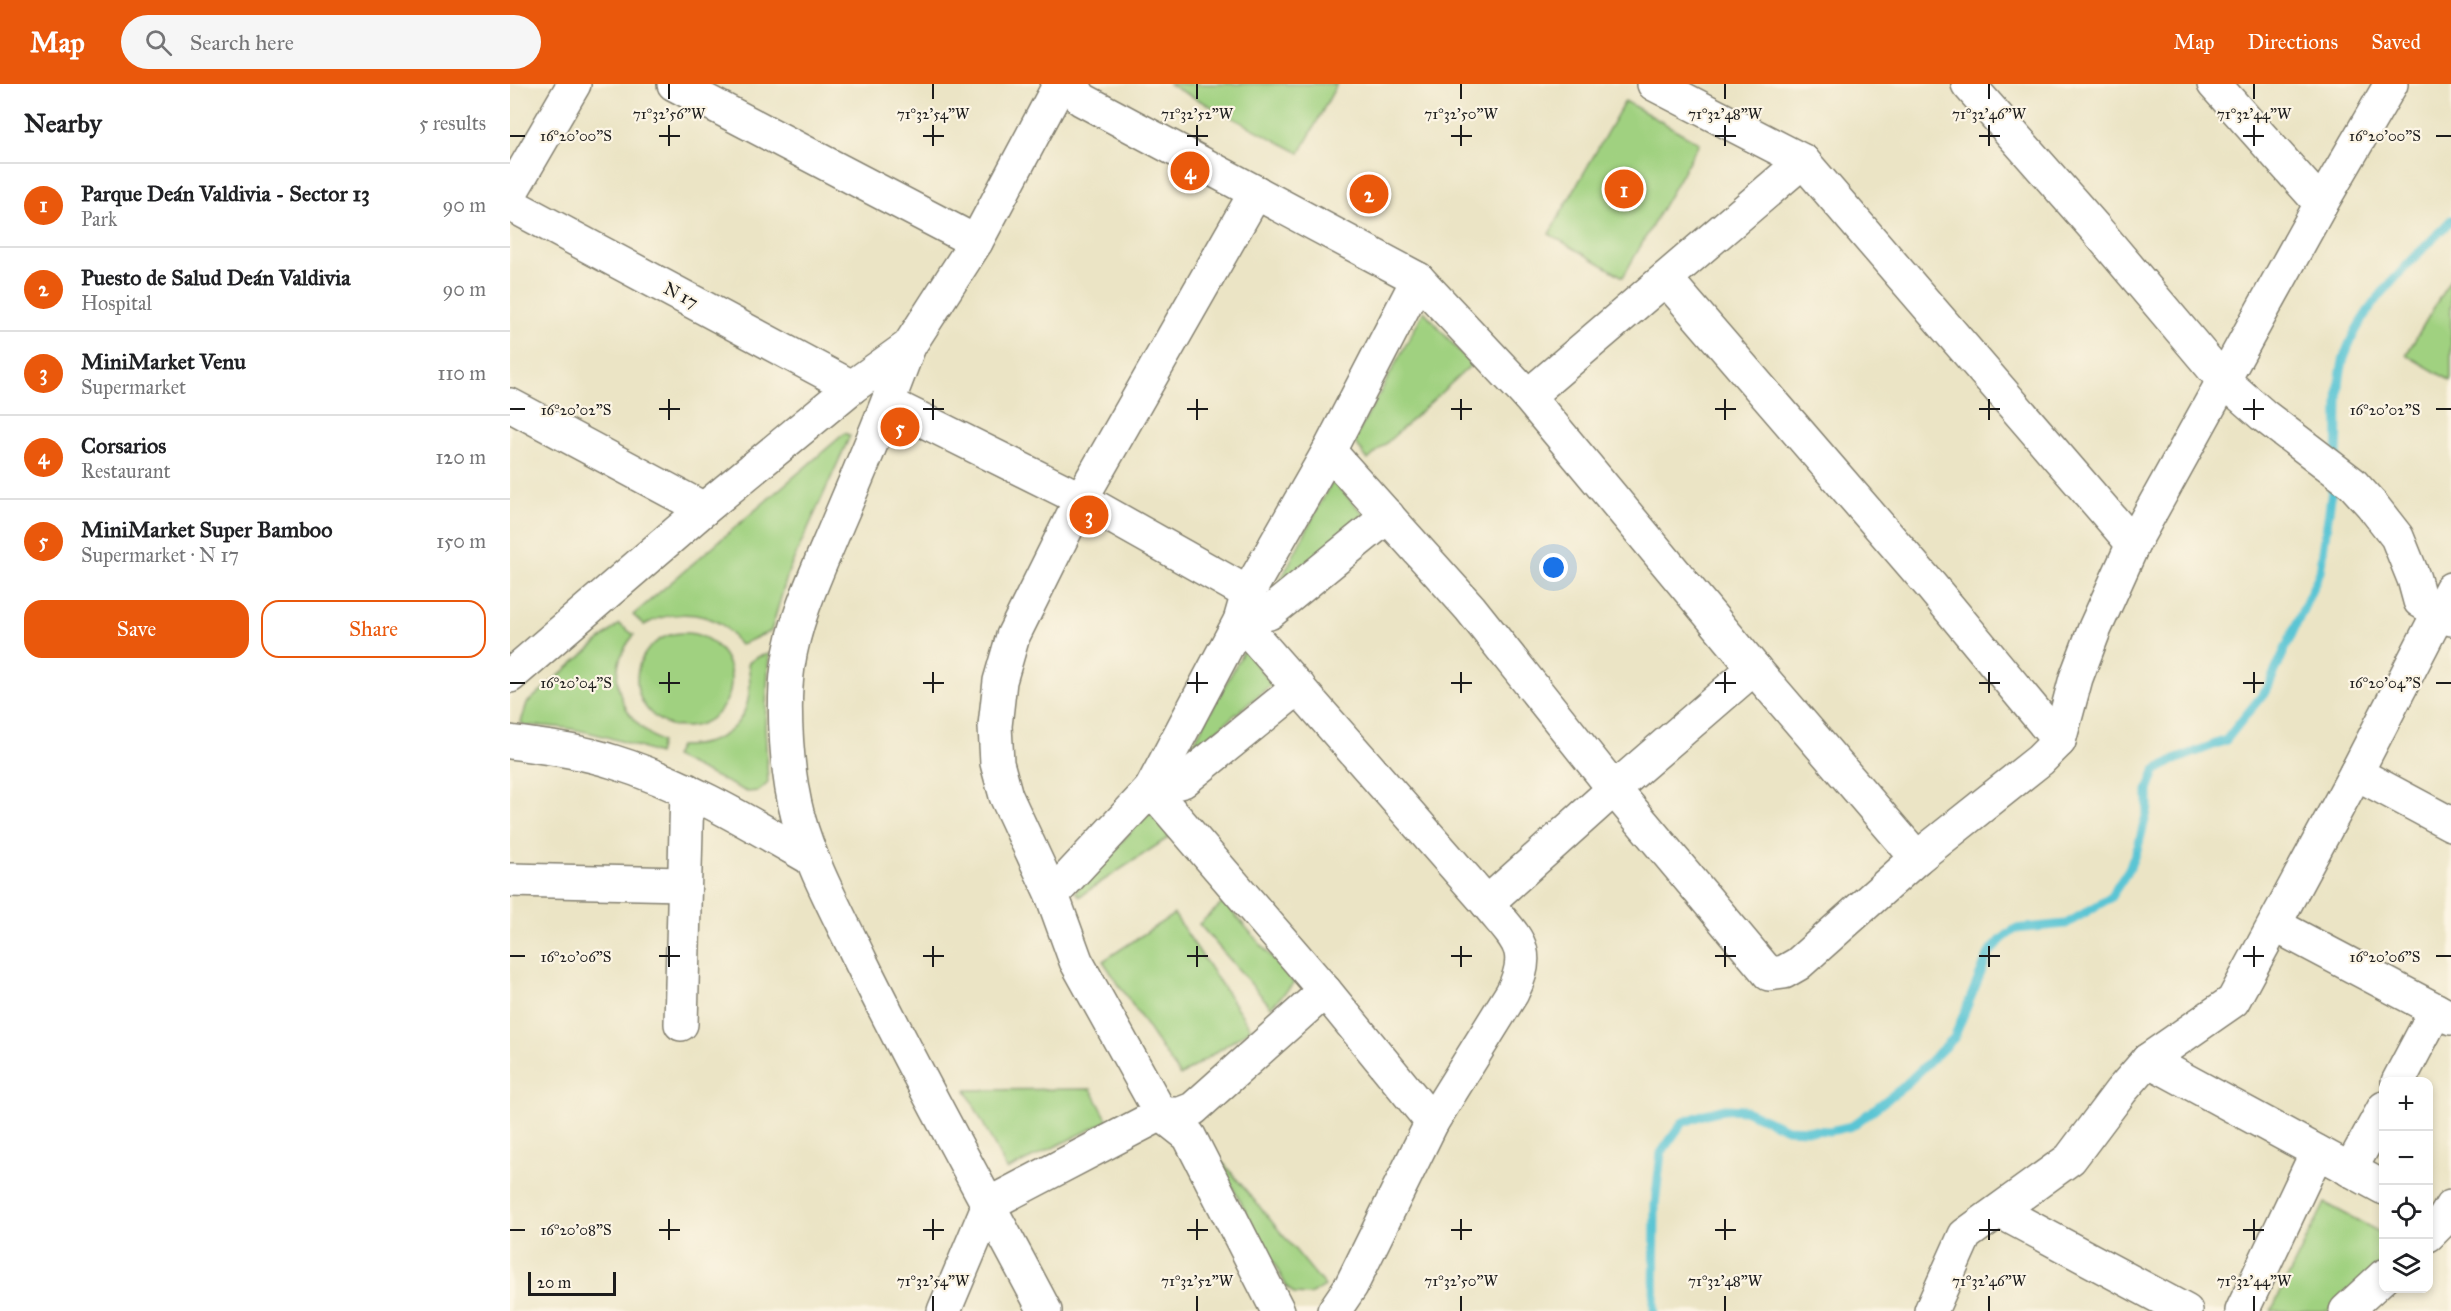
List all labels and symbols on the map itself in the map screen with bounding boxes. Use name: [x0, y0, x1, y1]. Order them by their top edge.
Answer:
text: 71°32'56"W: [633, 105, 706, 123]
text: 71°32'54"W: [897, 105, 970, 123]
text: 71°32'52"W: [1161, 105, 1234, 123]
text: 71°32'50"W: [1424, 105, 1498, 123]
text: 71°32'48"W: [1688, 105, 1763, 123]
text: 71°32'46"W: [1952, 105, 2027, 123]
text: 71°32'44"W: [2217, 105, 2292, 123]
text: 16°20'00"S: [540, 127, 612, 145]
text: 16°20'00"S: [2349, 127, 2421, 145]
pin: 4: [1170, 148, 1210, 194]
pin: 1: [1604, 166, 1644, 212]
pin: 2: [1350, 172, 1388, 216]
street label: N 17: [660, 277, 702, 313]
text: 16°20'02"S: [541, 401, 611, 419]
text: 16°20'02"S: [2350, 401, 2420, 419]
pin: 5: [880, 404, 920, 450]
pin: 3: [1070, 492, 1108, 538]
your location: [1539, 553, 1568, 582]
text: 16°20'04"S: [540, 674, 612, 692]
text: 16°20'04"S: [2349, 674, 2421, 692]
text: 16°20'06"S: [541, 948, 611, 966]
text: 16°20'06"S: [2350, 948, 2420, 966]
text: 16°20'08"S: [540, 1221, 612, 1239]
scale bar: [528, 1269, 616, 1296]
text: 71°32'54"W: [897, 1272, 970, 1290]
text: 71°32'52"W: [1161, 1272, 1234, 1290]
text: 71°32'50"W: [1424, 1272, 1498, 1290]
text: 71°32'48"W: [1688, 1272, 1763, 1290]
text: 71°32'46"W: [1952, 1272, 2027, 1290]
text: 71°32'44"W: [2217, 1272, 2292, 1290]

